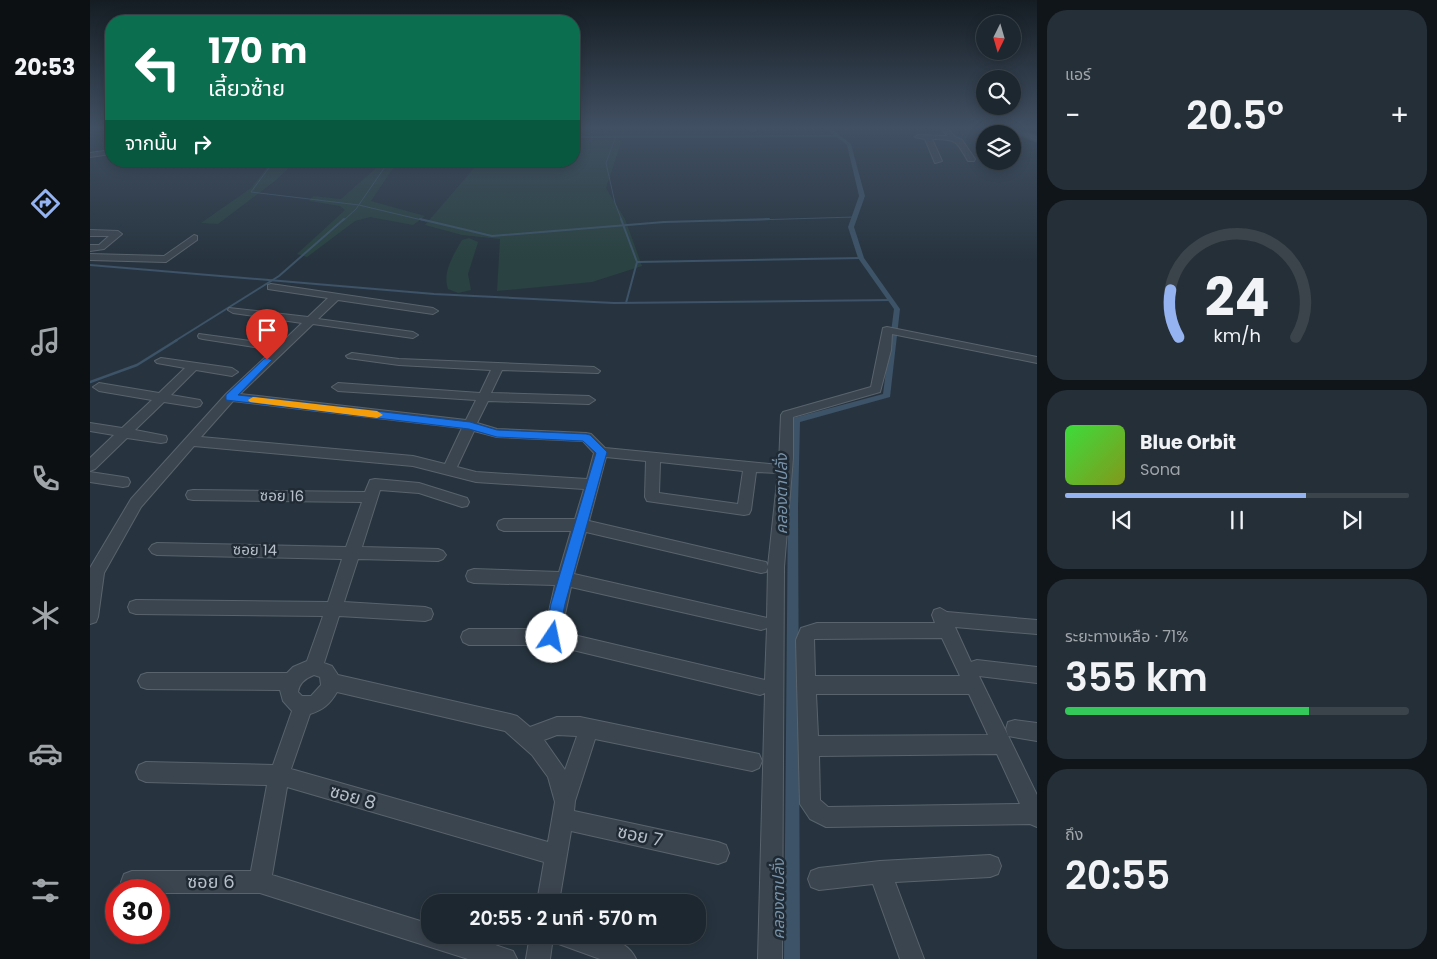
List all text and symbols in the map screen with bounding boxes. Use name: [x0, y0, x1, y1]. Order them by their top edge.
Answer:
north arrow: [976, 15, 1021, 60]
map controls: [976, 15, 1021, 170]
text: 170 m: [208, 26, 307, 75]
icon: left: [125, 35, 190, 100]
text: 20:53: [15, 52, 75, 83]
text: แอร์: [1065, 63, 1091, 86]
button: search: [976, 70, 1021, 115]
text: เลี้ยวซ้าย: [208, 73, 285, 104]
text: 20.5°: [1186, 89, 1284, 142]
text: −: [1065, 96, 1080, 135]
text: +: [1390, 96, 1409, 135]
button: layers: [976, 125, 1021, 170]
text: จากนั้น: [125, 130, 178, 157]
icon: right: [188, 130, 216, 158]
icon: directions: [28, 186, 63, 221]
text: 24: [1205, 261, 1269, 334]
pin: [246, 309, 288, 360]
icon: arrive: [253, 316, 281, 344]
text: km/h: [1213, 323, 1261, 348]
icon: music: [28, 324, 63, 359]
text: Blue Orbit: [1140, 429, 1236, 456]
water label: คลองตาปลั่ง: [770, 452, 793, 534]
text: Sona: [1140, 458, 1181, 481]
icon: phone: [28, 461, 63, 496]
street label: ซอย 16: [260, 485, 304, 506]
icon: previous: [1108, 506, 1136, 534]
icon: pause: [1223, 506, 1251, 534]
icon: next: [1338, 506, 1366, 534]
street label: ซอย 14: [233, 539, 277, 560]
icon: climate: [28, 598, 63, 633]
position arrow: [525, 610, 577, 662]
text: ระยะทางเหลือ · 71%: [1065, 625, 1188, 648]
text: 355 km: [1065, 651, 1208, 704]
icon: car: [28, 736, 63, 771]
street label: ซอย 8: [327, 778, 379, 815]
street label: ซอย 7: [615, 819, 665, 853]
text: ถึง: [1065, 823, 1083, 846]
text: 20:55: [1065, 849, 1170, 902]
water label: คลองตาปลั่ง: [767, 857, 790, 939]
street label: ซอย 6: [187, 869, 235, 894]
icon: filters: [28, 873, 63, 908]
speed limit sign: 30: [105, 879, 170, 944]
text: 20:55 · 2 นาที · 570 m: [470, 905, 657, 932]

